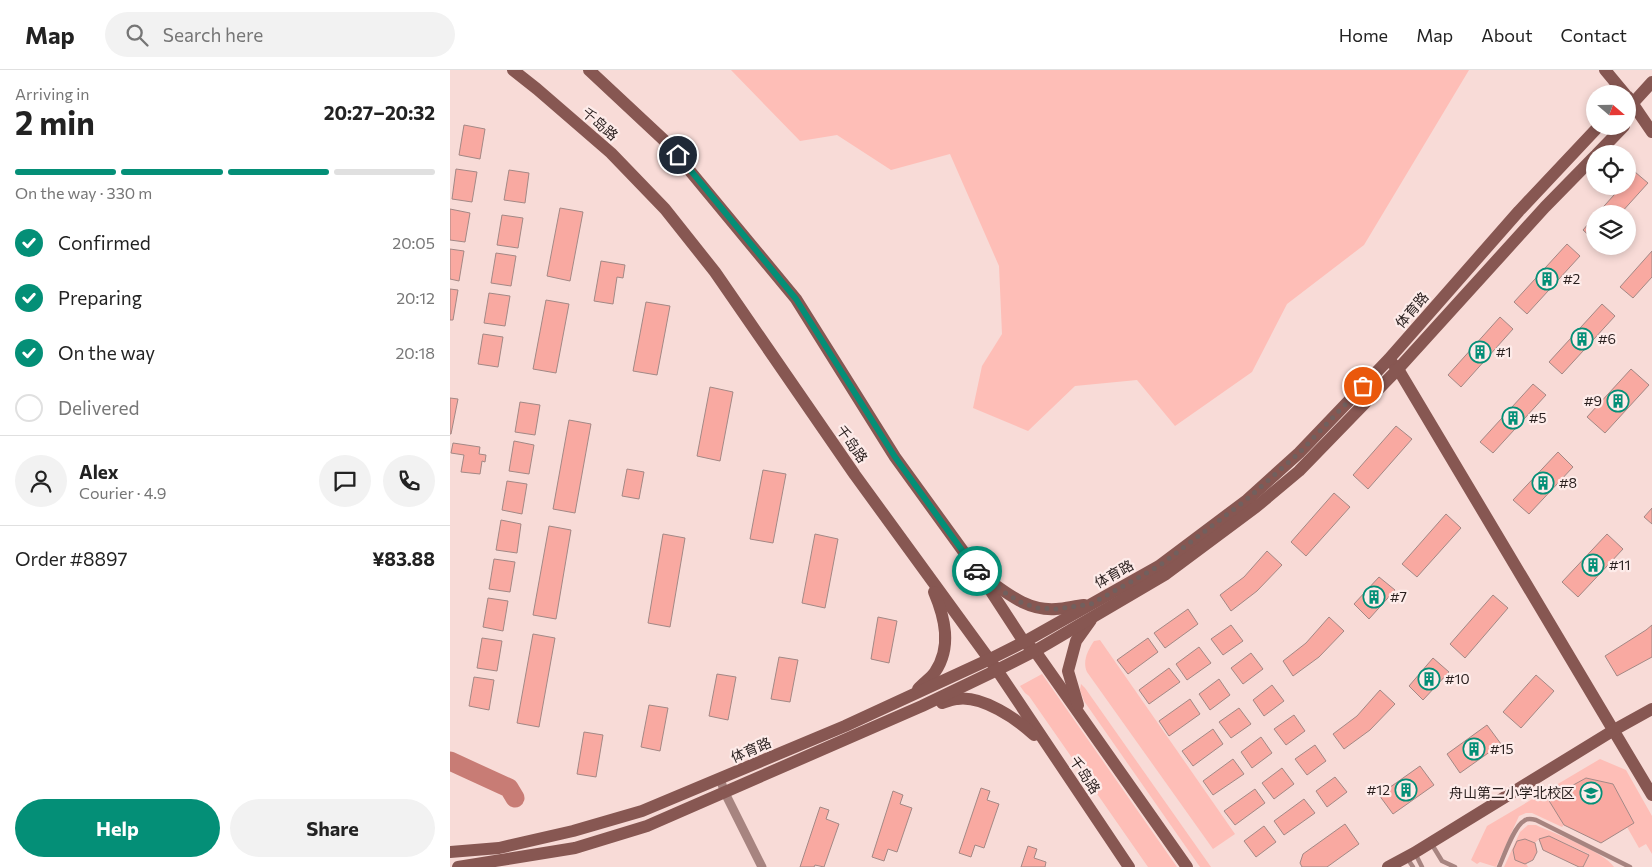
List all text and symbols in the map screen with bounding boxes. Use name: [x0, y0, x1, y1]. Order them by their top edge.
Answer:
search box: [105, 12, 455, 57]
text: Map: [25, 20, 75, 49]
icon: search: [123, 21, 151, 49]
text: Search here: [163, 23, 263, 46]
text: Home: [1339, 24, 1388, 46]
text: Map: [1416, 24, 1453, 46]
text: About: [1481, 24, 1533, 46]
text: Contact: [1561, 24, 1627, 46]
text: Arriving in: [15, 84, 89, 103]
north arrow: [1586, 85, 1636, 135]
map controls: [1586, 85, 1636, 255]
text: 20:27–20:32: [324, 101, 435, 124]
text: 2 min: [15, 102, 95, 142]
street label: 千岛路: [579, 103, 622, 144]
pin: [657, 134, 699, 176]
icon: home: [664, 141, 692, 169]
button: locate: [1586, 145, 1636, 195]
text: On the way · 330 m: [15, 183, 152, 202]
button: layers: [1586, 205, 1636, 255]
icon: check: [15, 229, 43, 257]
text: Confirmed: [58, 231, 151, 254]
text: 20:05: [392, 233, 435, 252]
building icon: #2: [1535, 267, 1559, 291]
place label: #2: [1563, 270, 1581, 287]
icon: check: [15, 284, 43, 312]
text: Preparing: [58, 286, 142, 309]
text: 20:12: [396, 288, 435, 307]
street label: 体育路: [1391, 288, 1432, 331]
building icon: #6: [1570, 327, 1594, 351]
place label: #6: [1598, 330, 1616, 347]
icon: check: [15, 339, 43, 367]
building icon: #1: [1468, 340, 1492, 364]
text: On the way: [58, 341, 155, 364]
text: 20:18: [395, 343, 435, 362]
place label: #1: [1496, 343, 1512, 360]
pin: [1342, 365, 1384, 407]
icon: bag: [1349, 372, 1377, 400]
building icon: #9: [1606, 389, 1630, 413]
place label: #9: [1584, 392, 1602, 409]
text: Delivered: [58, 396, 139, 419]
building icon: #5: [1501, 406, 1525, 430]
place label: #5: [1529, 409, 1547, 426]
street label: 千岛路: [833, 422, 871, 466]
button: person: [15, 455, 67, 507]
button: chat: [319, 455, 371, 507]
button: phone: [383, 455, 435, 507]
text: Alex: [79, 460, 119, 483]
building icon: #8: [1531, 471, 1555, 495]
place label: #8: [1559, 474, 1577, 491]
text: Courier · 4.9: [79, 483, 166, 502]
courier: [952, 546, 1002, 596]
text: Order #8897: [15, 547, 128, 570]
text: ¥83.88: [372, 547, 435, 570]
building icon: #11: [1581, 553, 1605, 577]
street label: 体育路: [1091, 556, 1136, 591]
place label: #11: [1609, 556, 1631, 573]
icon: car: [963, 557, 991, 585]
building icon: #7: [1362, 585, 1386, 609]
place label: #7: [1390, 588, 1407, 605]
building icon: #10: [1417, 667, 1441, 691]
place label: #10: [1445, 670, 1470, 687]
street label: 体育路: [728, 734, 773, 766]
building icon: #15: [1462, 737, 1486, 761]
place label: #15: [1490, 740, 1514, 757]
street label: 千岛路: [1067, 753, 1104, 797]
building icon: #12: [1394, 778, 1418, 802]
place label: #12: [1367, 781, 1390, 798]
school or university icon: 舟山第二小学北校区: [1579, 781, 1603, 805]
place label: 舟山第二小学北校区: [1449, 784, 1575, 801]
button: Help: [15, 799, 220, 857]
button: Share: [230, 799, 435, 857]

